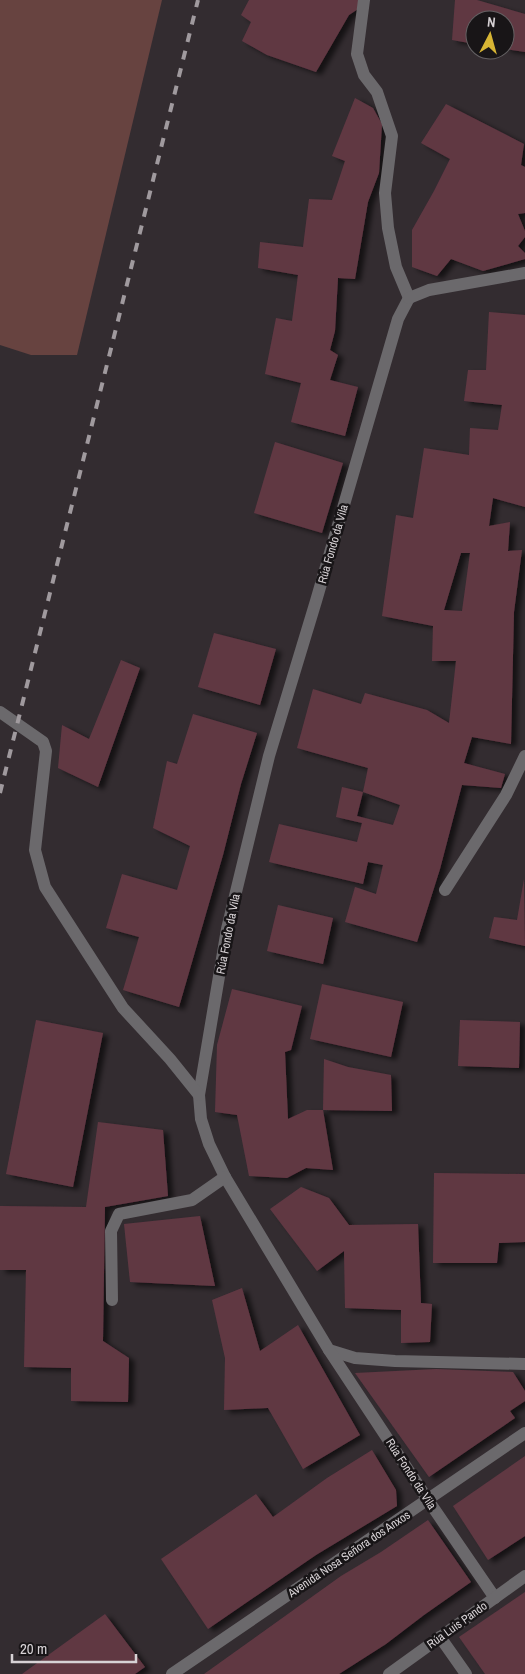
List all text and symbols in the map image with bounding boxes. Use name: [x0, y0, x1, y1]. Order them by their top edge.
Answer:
north arrow: [465, 10, 515, 60]
text: N: [486, 13, 496, 31]
street label: Rúa Fondo da Vila: [314, 502, 352, 585]
street label: Rúa Fondo da Vila: [212, 892, 244, 975]
street label: Rúa Fondo da Vila: [382, 1435, 440, 1513]
street label: Avenida Nosa Señora dos Anxos: [284, 1507, 413, 1602]
street label: Rúa Luis Pando: [424, 1598, 490, 1652]
scale bar: [12, 1632, 136, 1664]
text: 20 m: [20, 1638, 47, 1659]

